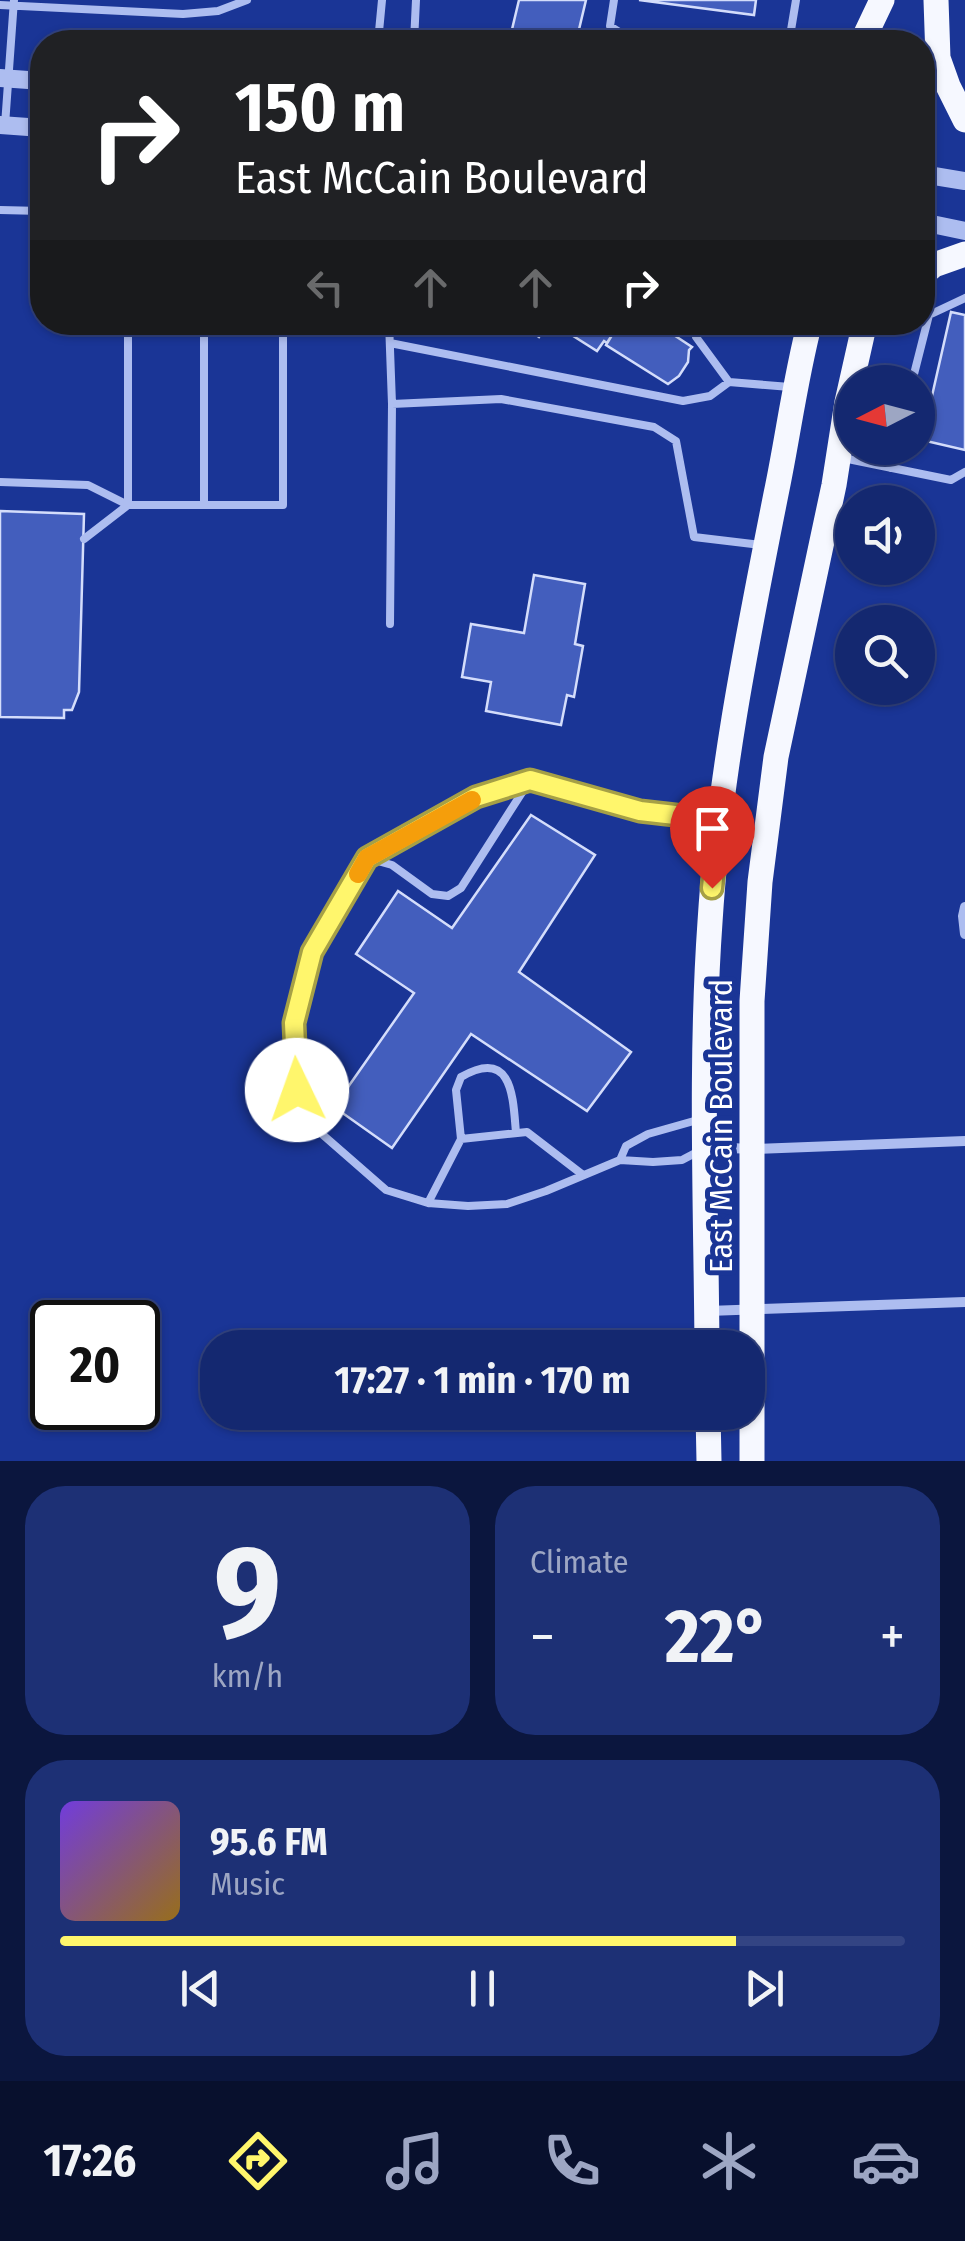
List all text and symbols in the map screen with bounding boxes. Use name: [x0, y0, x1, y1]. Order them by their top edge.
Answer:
text: 150 m: [235, 66, 405, 150]
icon: right: [70, 70, 200, 200]
text: East McCain Boulevard: [235, 151, 649, 205]
icon: left: [298, 260, 353, 315]
icon: ahead: [403, 260, 458, 315]
icon: ahead: [508, 260, 563, 315]
icon: right: [613, 260, 668, 315]
north arrow: [835, 365, 935, 465]
map controls: [835, 365, 935, 705]
button: sound: [835, 485, 935, 585]
button: search: [835, 605, 935, 705]
pin: [670, 786, 755, 889]
icon: arrive: [685, 801, 740, 856]
street label: East McCain Boulevard: [702, 979, 740, 1273]
position arrow: [245, 1038, 349, 1142]
speed limit sign: 20: [30, 1300, 160, 1430]
text: 17:27 · 1 min · 170 m: [335, 1357, 630, 1403]
text: 9: [214, 1514, 281, 1670]
text: Climate: [530, 1543, 629, 1581]
text: 22°: [665, 1592, 770, 1682]
text: −: [530, 1604, 555, 1670]
text: +: [880, 1604, 905, 1670]
text: km/h: [212, 1657, 283, 1695]
text: 95.6 FM: [210, 1819, 328, 1865]
text: Music: [210, 1865, 285, 1903]
icon: previous: [173, 1961, 228, 2016]
icon: pause: [455, 1961, 510, 2016]
icon: next: [737, 1961, 792, 2016]
icon: directions: [223, 2126, 293, 2196]
icon: music: [380, 2126, 450, 2196]
icon: phone: [537, 2126, 607, 2196]
icon: climate: [694, 2126, 764, 2196]
icon: car: [851, 2126, 921, 2196]
text: 17:26: [44, 2134, 136, 2188]

